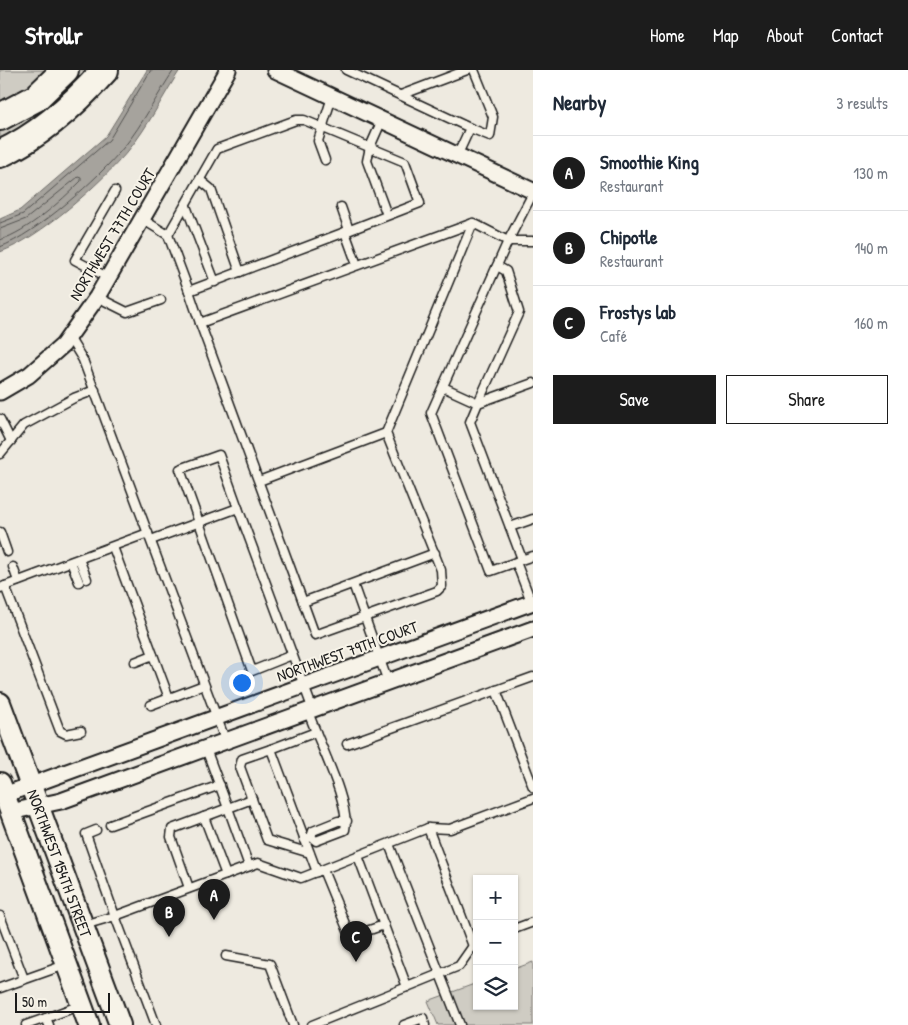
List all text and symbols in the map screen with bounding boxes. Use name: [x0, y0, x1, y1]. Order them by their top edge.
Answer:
text: Strollr: [25, 19, 83, 51]
text: Home: [650, 23, 685, 48]
text: Map: [713, 23, 738, 48]
text: About: [766, 23, 803, 48]
text: Contact: [831, 23, 883, 48]
text: Nearby: [553, 88, 606, 117]
text: 3 results: [836, 92, 888, 114]
text: Smoothie King: [600, 149, 699, 175]
text: A: [565, 162, 573, 184]
text: 130 m: [853, 162, 888, 184]
street label: NORTHWEST 77TH COURT: [64, 163, 161, 304]
text: Restaurant: [600, 175, 663, 197]
text: Chipotle: [600, 224, 658, 250]
text: B: [565, 237, 573, 259]
text: 140 m: [854, 237, 888, 259]
text: Restaurant: [600, 250, 663, 272]
text: Frostys lab: [600, 299, 676, 325]
text: C: [565, 312, 573, 334]
text: 160 m: [854, 312, 888, 334]
text: Café: [600, 325, 627, 347]
button: Save: [553, 375, 716, 424]
button: Share: [726, 375, 888, 424]
street label: NORTHWEST 79TH COURT: [273, 615, 421, 687]
your location: [229, 670, 255, 696]
street label: NORTHWEST 154TH STREET: [22, 786, 97, 941]
map controls: [473, 875, 518, 1010]
button: +: [473, 875, 518, 920]
pin: A: [198, 879, 230, 920]
pin: B: [153, 896, 185, 937]
button: −: [473, 920, 518, 965]
pin: C: [340, 921, 372, 962]
button: layers: [473, 965, 518, 1010]
scale bar: [15, 990, 110, 1013]
text: 50 m: [22, 992, 47, 1011]

